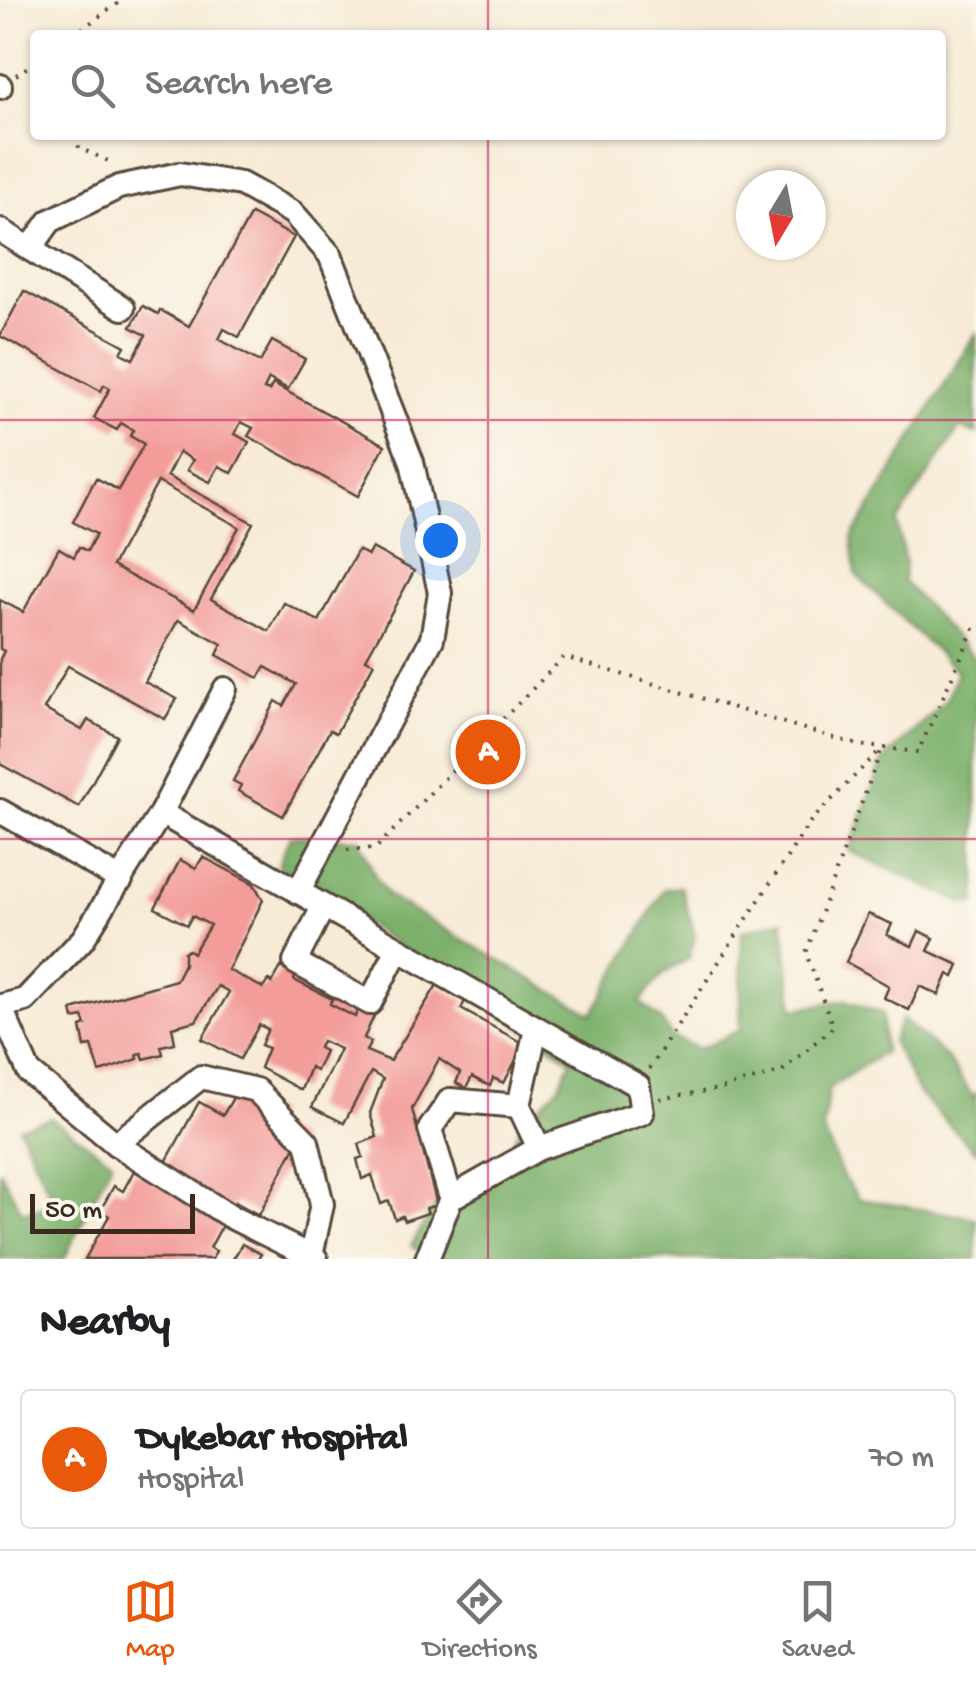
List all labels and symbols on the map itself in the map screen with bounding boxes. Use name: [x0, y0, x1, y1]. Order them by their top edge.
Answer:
north arrow: [736, 170, 826, 260]
your location: [415, 515, 466, 566]
pin: A: [456, 714, 520, 790]
scale bar: [30, 1189, 195, 1234]

